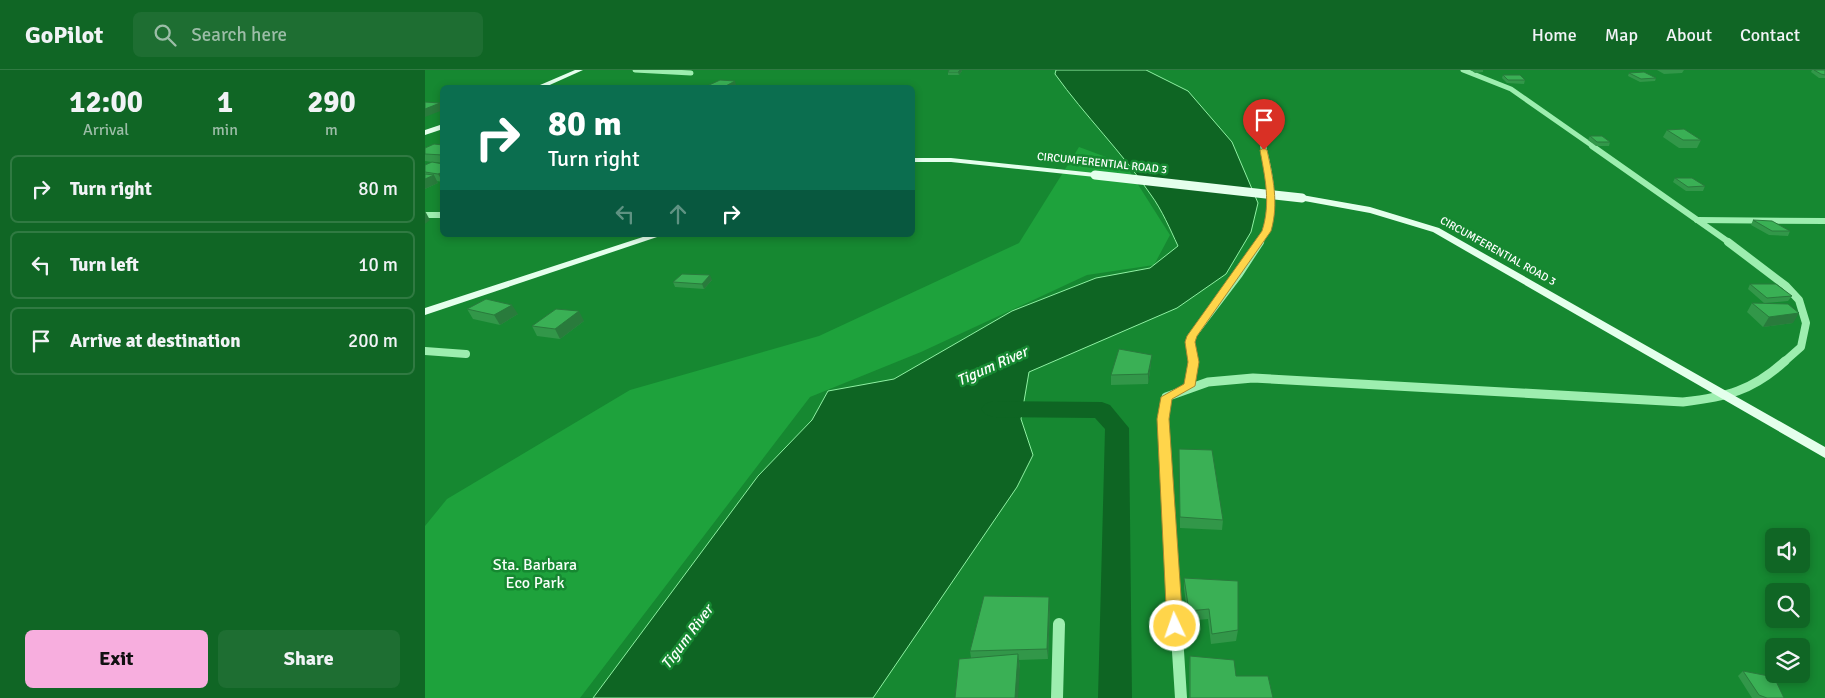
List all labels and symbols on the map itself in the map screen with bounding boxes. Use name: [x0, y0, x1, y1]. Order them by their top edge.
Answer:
pin: [1243, 99, 1285, 150]
street label: CIRCUMFERENTIAL ROAD 3: [1036, 150, 1168, 176]
street label: CIRCUMFERENTIAL ROAD 3: [1438, 214, 1558, 288]
water label: Tigum River: [954, 341, 1032, 390]
park label: Sta. Barbara Eco Park: [493, 555, 577, 593]
water label: Tigum River: [657, 599, 718, 673]
position arrow: [1148, 599, 1200, 651]

